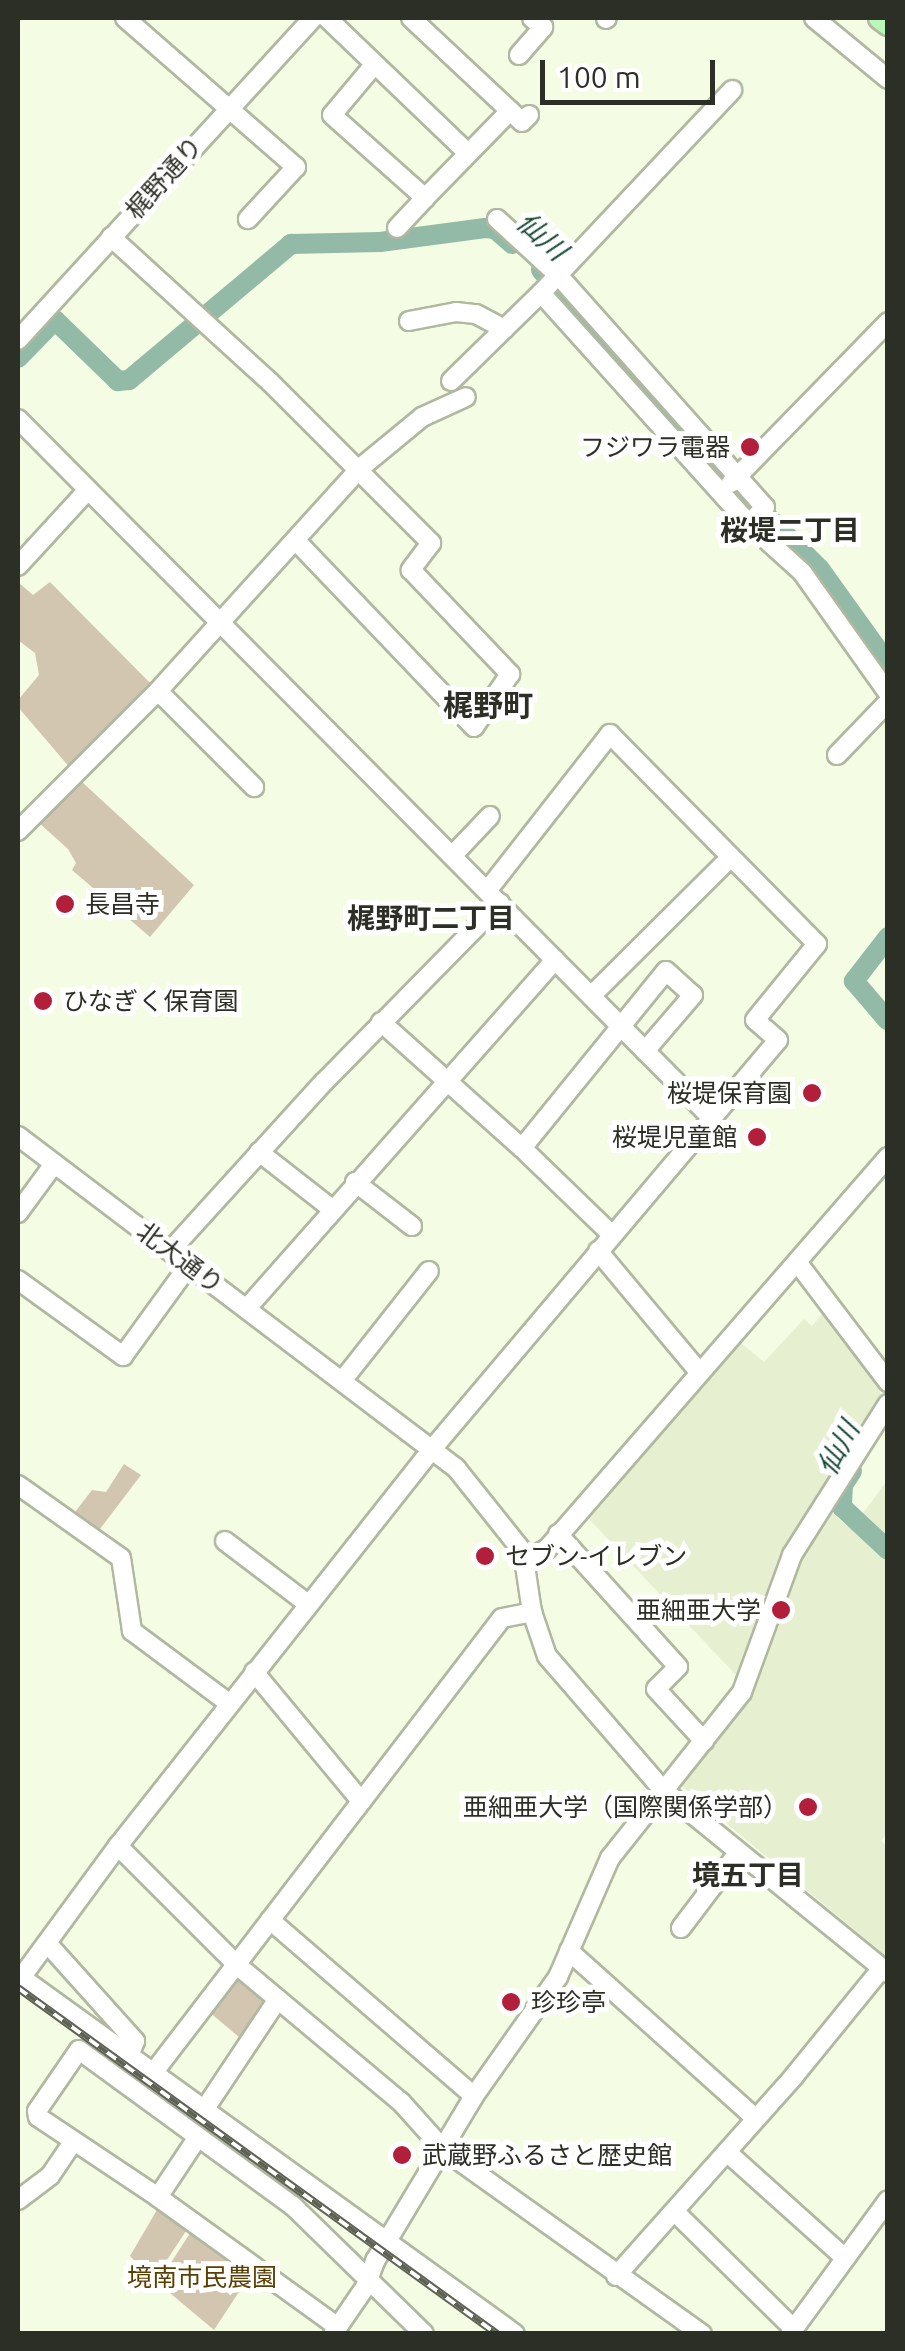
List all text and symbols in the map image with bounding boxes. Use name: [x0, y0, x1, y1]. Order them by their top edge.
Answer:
scale bar: [545, 40, 720, 102]
text: 100 m: [557, 60, 641, 94]
street label: 梶野通り: [119, 131, 209, 225]
water label: 仙川: [510, 205, 574, 267]
place label: フジワラ電器: [580, 432, 730, 462]
marker: フジワラ電器: [739, 436, 761, 458]
district label: 桜堤二丁目: [720, 513, 860, 547]
district label: 梶野町: [443, 687, 533, 723]
place label: 長昌寺: [85, 889, 160, 919]
marker: 長昌寺: [54, 893, 76, 915]
district label: 梶野町二丁目: [347, 901, 515, 935]
place label: ひなぎく保育園: [63, 986, 238, 1016]
marker: ひなぎく保育園: [32, 990, 54, 1012]
place label: 桜堤保育園: [667, 1078, 792, 1108]
marker: 桜堤保育園: [801, 1082, 823, 1104]
place label: 桜堤児童館: [612, 1122, 737, 1152]
marker: 桜堤児童館: [746, 1126, 768, 1148]
street label: 北大通り: [131, 1216, 229, 1300]
water label: 仙川: [810, 1415, 866, 1481]
place label: セブン-イレブン: [505, 1541, 687, 1571]
marker: セブン-イレブン: [474, 1545, 496, 1567]
place label: 亜細亜大学: [636, 1595, 761, 1625]
marker: 亜細亜大学: [770, 1599, 792, 1621]
place label: 亜細亜大学（国際関係学部）: [463, 1792, 788, 1822]
marker: 亜細亜大学（国際関係学部）: [797, 1796, 819, 1818]
district label: 境五丁目: [692, 1858, 804, 1892]
place label: 珍珍亭: [531, 1987, 606, 2017]
marker: 珍珍亭: [500, 1991, 522, 2013]
place label: 武蔵野ふるさと歴史館: [422, 2140, 672, 2170]
marker: 武蔵野ふるさと歴史館: [391, 2144, 413, 2166]
park label: 境南市民農園: [127, 2262, 277, 2292]

